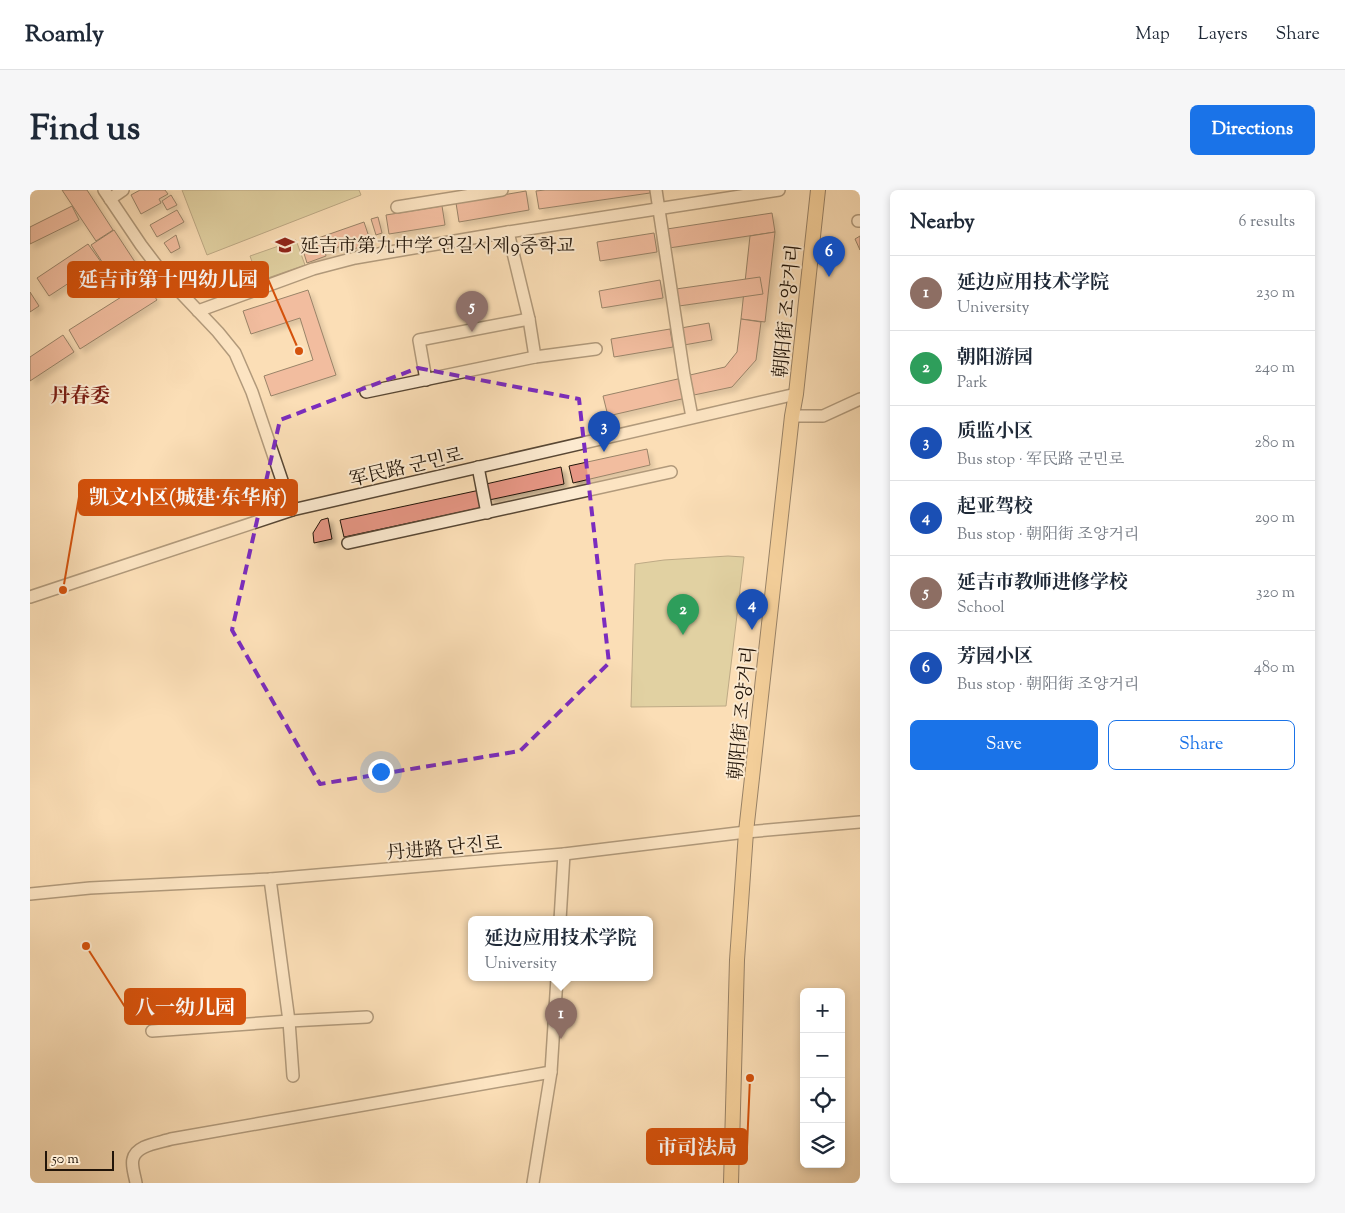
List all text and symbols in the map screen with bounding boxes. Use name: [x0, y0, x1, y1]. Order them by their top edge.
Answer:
text: Roamly: [25, 18, 104, 52]
text: Map: [1135, 22, 1170, 48]
text: Layers: [1198, 22, 1248, 48]
text: Share: [1276, 22, 1320, 48]
text: Find us: [30, 105, 140, 156]
button: Directions: [1190, 105, 1315, 155]
text: Nearby: [910, 208, 975, 238]
text: 6 results: [1239, 211, 1295, 234]
school or university icon: 延吉市第九中学 연길시제9중학교: [274, 234, 296, 256]
place label: 延吉市第九中学 연길시제9중학교: [300, 234, 575, 261]
pin: 6: [813, 236, 845, 277]
street label: 朝阳街 조양거리: [768, 243, 809, 380]
callout: 延吉市第十四幼儿园: [68, 262, 268, 297]
text: 延吉市第十四幼儿园: [78, 267, 258, 296]
text: 延边应用技术学院: [957, 270, 1109, 297]
text: 1: [923, 282, 929, 305]
text: 230 m: [1256, 282, 1295, 305]
pin: 5: [456, 291, 488, 332]
text: University: [957, 297, 1030, 320]
text: 朝阳游园: [957, 345, 1033, 372]
text: 2: [922, 357, 930, 380]
text: 240 m: [1254, 357, 1295, 380]
text: Park: [957, 372, 988, 395]
district label: 丹春委: [50, 383, 110, 412]
pin: 3: [588, 411, 620, 452]
text: 质监小区: [957, 419, 1033, 446]
text: 3: [923, 432, 929, 455]
text: 280 m: [1254, 432, 1295, 455]
street label: 军民路 군민로: [347, 442, 466, 495]
text: Bus stop · 军民路 군민로: [957, 449, 1124, 472]
callout: 凯文小区(城建·东华府): [79, 480, 297, 515]
text: 凯文小区(城建·东华府): [89, 485, 287, 514]
text: 起亚驾校: [957, 494, 1033, 521]
text: 4: [922, 507, 930, 530]
text: 290 m: [1255, 507, 1295, 530]
text: Bus stop · 朝阳街 조양거리: [957, 524, 1139, 547]
text: 延吉市教师进修学校: [957, 570, 1128, 597]
text: 5: [923, 582, 929, 605]
text: 320 m: [1256, 582, 1295, 605]
pin: 4: [736, 589, 768, 630]
pin: 2: [667, 594, 699, 635]
text: School: [957, 597, 1005, 620]
text: 芳园小区: [957, 644, 1033, 671]
street label: 朝阳街 조양거리: [723, 645, 764, 782]
text: 6: [922, 657, 930, 680]
text: 480 m: [1254, 657, 1295, 680]
text: Bus stop · 朝阳街 조양거리: [957, 674, 1139, 697]
button: Save: [910, 720, 1098, 770]
button: Share: [1108, 720, 1295, 770]
your location: [368, 759, 394, 785]
street label: 丹进路 단진로: [385, 831, 503, 868]
popup: [468, 916, 653, 981]
text: 延边应用技术学院: [484, 926, 637, 953]
text: University: [484, 953, 557, 976]
map controls: [800, 988, 845, 1168]
button: +: [800, 988, 845, 1033]
callout: 八一幼儿园: [125, 989, 245, 1024]
text: 八一幼儿园: [135, 995, 235, 1024]
pin: 1: [545, 998, 577, 1039]
button: −: [800, 1033, 845, 1078]
button: locate: [800, 1078, 845, 1123]
button: layers: [800, 1123, 845, 1168]
callout: 市司法局: [647, 1129, 747, 1164]
text: 市司法局: [657, 1135, 737, 1164]
scale bar: [45, 1148, 114, 1171]
text: 50 m: [52, 1150, 79, 1170]

